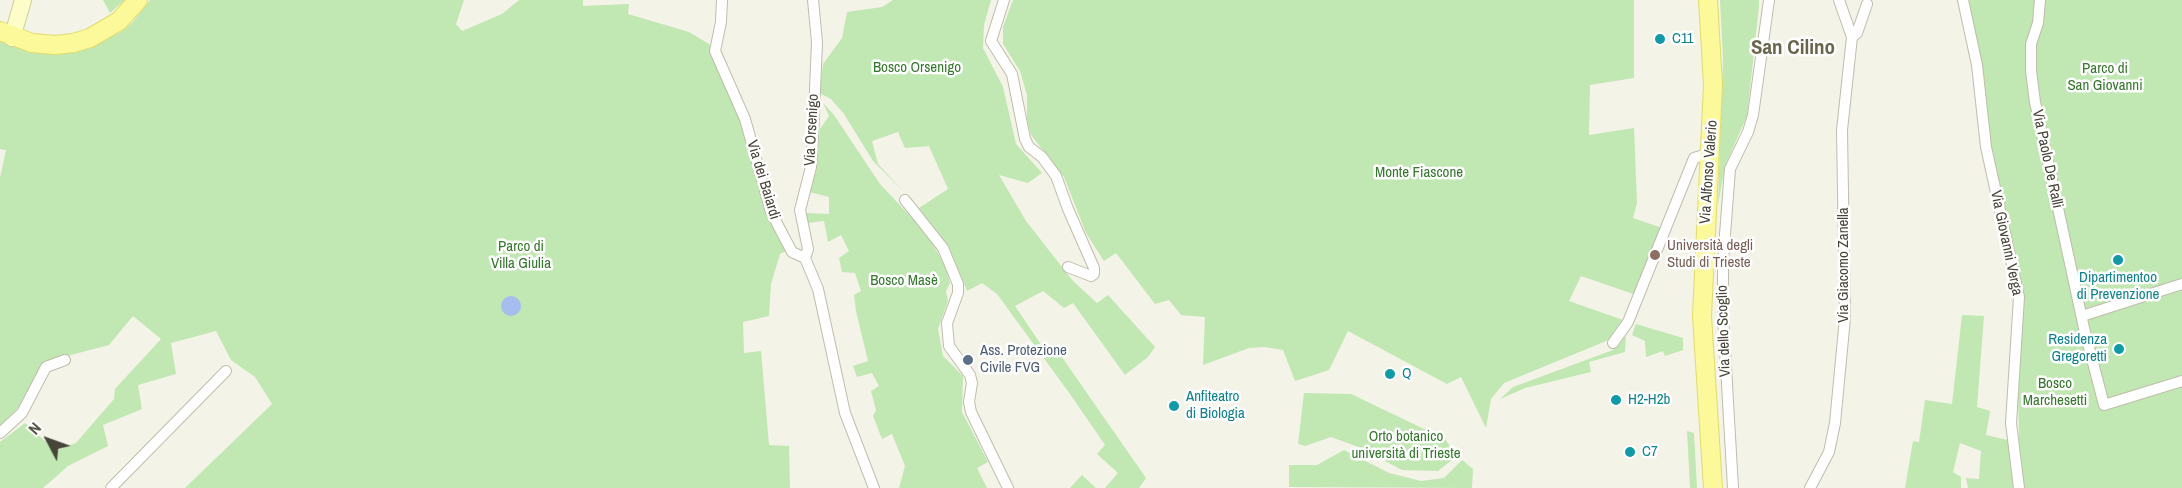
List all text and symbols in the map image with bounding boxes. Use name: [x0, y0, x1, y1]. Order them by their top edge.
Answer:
place label: C11: [1672, 30, 1694, 48]
marker: C11: [1653, 32, 1667, 46]
district label: San Cilino: [1751, 35, 1835, 61]
park label: Bosco Orsenigo: [873, 59, 961, 77]
park label: Parco di San Giovanni: [2067, 60, 2143, 95]
street label: Via Orsenigo: [801, 93, 823, 167]
street label: Via Paolo De Ralli: [2028, 108, 2066, 210]
street label: Via Alfonso Valerio: [1696, 119, 1722, 225]
street label: Via dei Baiardi: [742, 138, 784, 222]
park label: Monte Fiascone: [1375, 164, 1463, 182]
street label: Via Giovanni Verga: [1986, 189, 2026, 297]
street label: Via Giacomo Zanella: [1835, 207, 1853, 323]
place label: Università degli Studi di Trieste: [1667, 237, 1753, 272]
park label: Parco di Villa Giulia: [491, 238, 551, 273]
marker: Università degli Studi di Trieste: [1648, 248, 1662, 262]
marker: Dipartimentoo di Prevenzione: [2111, 253, 2125, 267]
place label: Dipartimentoo di Prevenzione: [2077, 269, 2159, 304]
park label: Bosco Masè: [870, 272, 938, 290]
street label: Via dello Scoglio: [1713, 285, 1735, 377]
place label: Residenza Gregoretti: [2048, 331, 2107, 366]
place label: Ass. Protezione Civile FVG: [980, 342, 1067, 377]
marker: Residenza Gregoretti: [2112, 342, 2126, 356]
marker: Ass. Protezione Civile FVG: [961, 353, 975, 367]
place label: Q: [1402, 365, 1412, 383]
marker: Q: [1383, 367, 1397, 381]
park label: Bosco Marchesetti: [2023, 375, 2087, 410]
place label: Anfiteatro di Biologia: [1186, 388, 1245, 423]
place label: H2-H2b: [1628, 391, 1670, 409]
marker: H2-H2b: [1609, 393, 1623, 407]
marker: Anfiteatro di Biologia: [1167, 399, 1181, 413]
north arrow: [18, 410, 78, 470]
text: N: [23, 417, 46, 439]
park label: Orto botanico università di Trieste: [1352, 428, 1460, 463]
place label: C7: [1642, 443, 1658, 461]
marker: C7: [1623, 445, 1637, 459]

